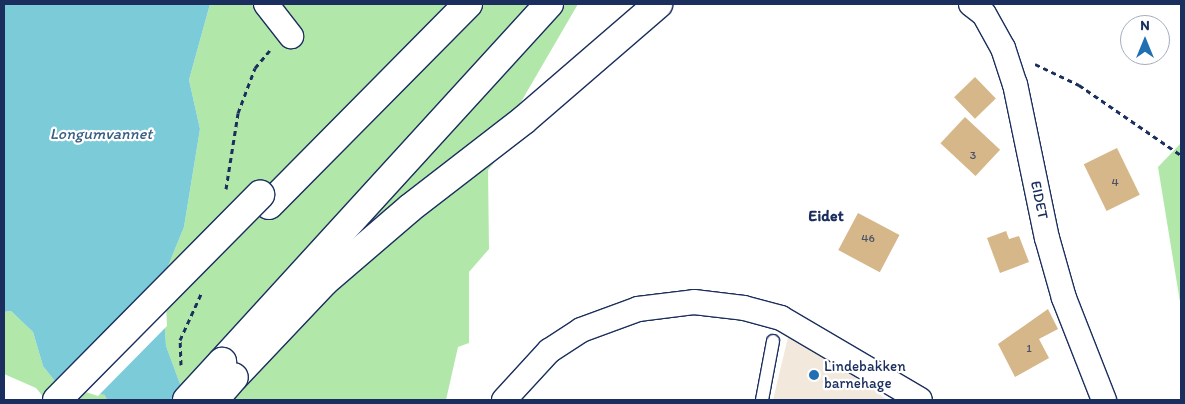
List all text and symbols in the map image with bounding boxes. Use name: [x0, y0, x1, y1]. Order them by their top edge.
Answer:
north arrow: [1120, 15, 1170, 65]
text: N: [1140, 17, 1150, 34]
water label: Longumvannet: [50, 124, 152, 144]
house number: 3: [970, 149, 976, 163]
house number: 4: [1111, 176, 1119, 190]
street label: EIDET: [1026, 179, 1052, 221]
district label: Eidet: [808, 206, 844, 226]
house number: 46: [861, 232, 875, 246]
house number: 1: [1026, 342, 1032, 356]
place label: Lindebakken barnehage: [824, 357, 906, 392]
marker: Lindebakken barnehage: [808, 369, 820, 381]

